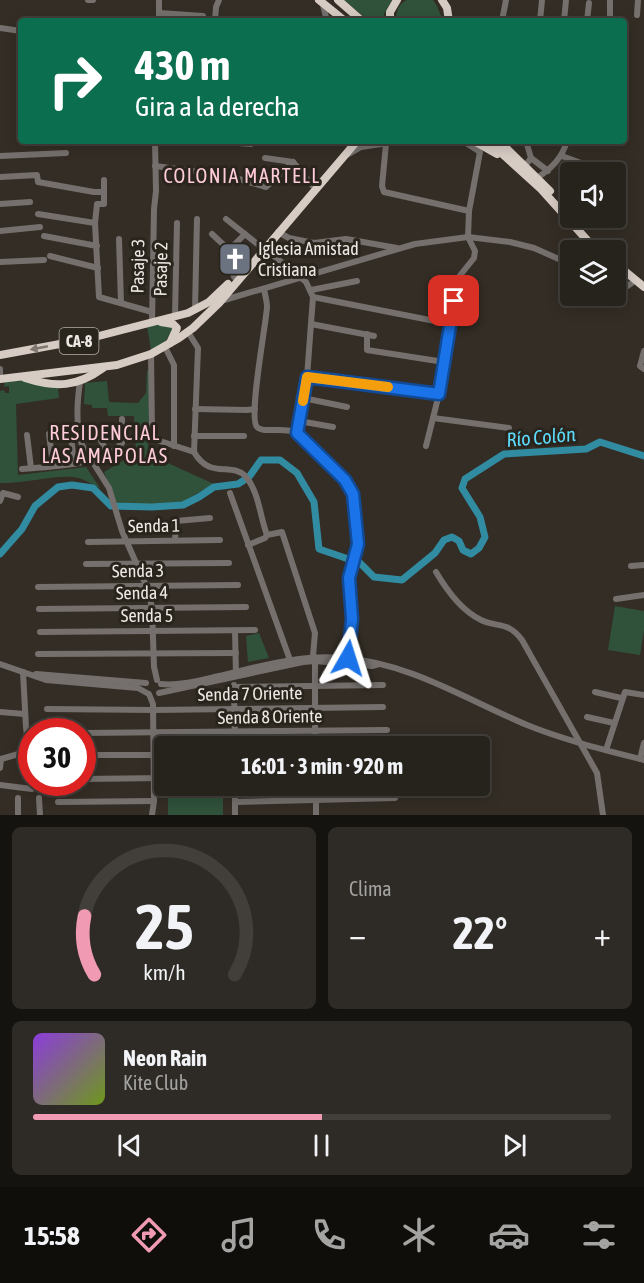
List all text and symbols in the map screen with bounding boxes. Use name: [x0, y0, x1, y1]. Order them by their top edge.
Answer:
text: 430 m: [135, 41, 230, 89]
icon: right: [36, 42, 114, 120]
text: Gira a la derecha: [135, 91, 300, 122]
map controls: [560, 162, 626, 306]
button: sound: [560, 162, 626, 228]
district label: COLONIA MARTELL: [163, 164, 321, 187]
street label: Pasaje 3: [127, 238, 148, 294]
place label: Iglesia Amistad Cristiana: [258, 238, 359, 280]
button: layers: [560, 240, 626, 306]
street label: Pasaje 2: [150, 241, 171, 297]
church icon: Iglesia Amistad Cristiana: [217, 241, 253, 277]
pin: [428, 275, 479, 326]
icon: arrive: [437, 284, 470, 317]
road number: CA-8: [60, 328, 98, 354]
one-way arrow: [29, 344, 48, 353]
district label: RESIDENCIAL LAS AMAPOLAS: [41, 421, 169, 467]
water label: Río Colón: [505, 422, 577, 451]
street label: Senda 1: [128, 515, 180, 536]
street label: Senda 3: [112, 560, 164, 581]
street label: Senda 4: [116, 582, 168, 603]
street label: Senda 5: [121, 605, 173, 626]
position arrow: [316, 626, 380, 690]
street label: Senda 7 Oriente: [197, 682, 303, 705]
street label: Senda 8 Oriente: [217, 705, 323, 728]
speed limit sign: 30: [18, 718, 96, 796]
text: 16:01 · 3 min · 920 m: [241, 753, 403, 779]
text: Clima: [349, 877, 392, 900]
text: 25: [135, 891, 193, 962]
text: 22°: [453, 907, 507, 959]
text: −: [349, 915, 366, 953]
text: +: [594, 915, 611, 953]
text: km/h: [143, 960, 185, 985]
text: Neon Rain: [123, 1045, 207, 1071]
text: Kite Club: [123, 1071, 188, 1094]
icon: previous: [113, 1129, 146, 1162]
icon: pause: [305, 1129, 338, 1162]
icon: next: [498, 1129, 531, 1162]
icon: directions: [128, 1214, 170, 1256]
icon: music: [218, 1214, 260, 1256]
icon: phone: [308, 1214, 350, 1256]
icon: climate: [398, 1214, 440, 1256]
icon: car: [488, 1214, 530, 1256]
icon: filters: [578, 1214, 620, 1256]
text: 15:58: [24, 1220, 80, 1251]

